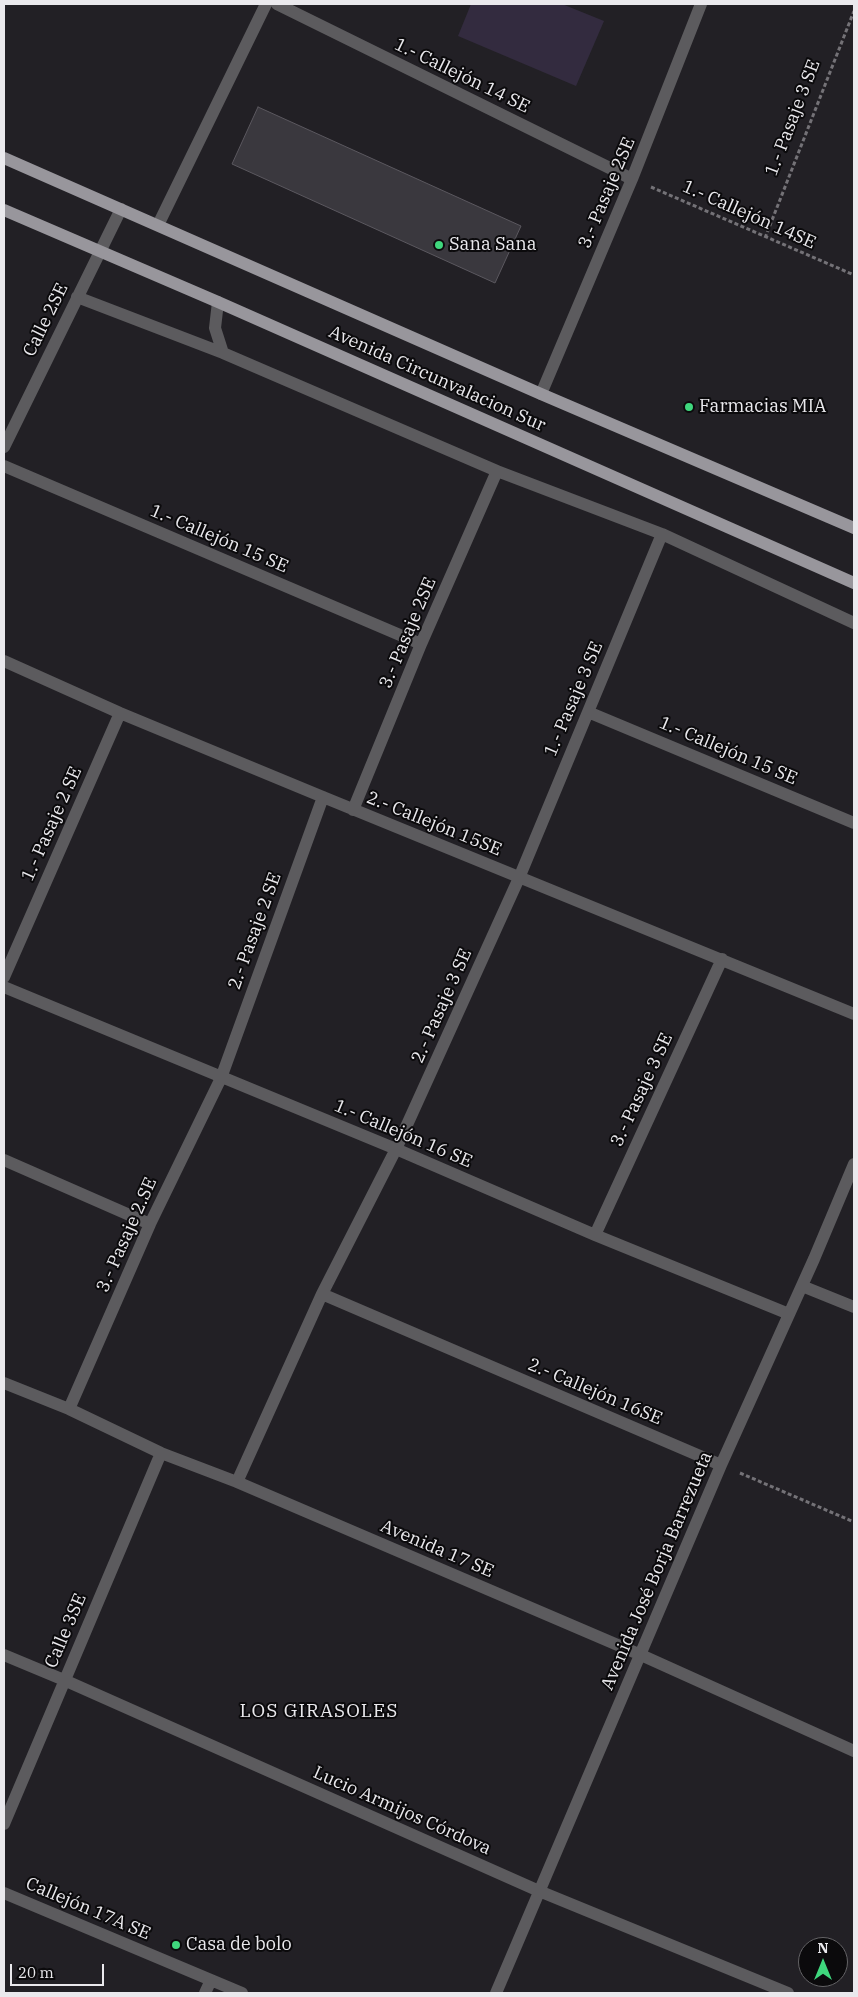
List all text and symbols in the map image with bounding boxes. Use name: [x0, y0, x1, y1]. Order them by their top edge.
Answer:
street label: 1.- Callejón 14 SE: [391, 34, 533, 118]
street label: 1.- Pasaje 3 SE: [761, 57, 825, 179]
street label: 3.- Pasaje 2SE: [574, 134, 640, 252]
street label: 1.- Callejón 14SE: [679, 176, 819, 254]
place label: Sana Sana: [449, 234, 537, 256]
marker: Sana Sana: [433, 239, 445, 251]
street label: Calle 2SE: [19, 280, 73, 360]
street label: Avenida Circunvalacion Sur: [325, 321, 549, 437]
place label: Farmacias MIA: [699, 396, 826, 418]
marker: Farmacias MIA: [683, 401, 695, 413]
street label: 1.- Callejón 15 SE: [147, 500, 291, 578]
street label: 3.- Pasaje 2SE: [375, 574, 441, 692]
street label: 1.- Pasaje 3 SE: [540, 638, 608, 760]
street label: 1.- Callejón 15 SE: [656, 712, 800, 790]
street label: 1.- Pasaje 2 SE: [17, 764, 87, 884]
street label: 2.- Callejón 15SE: [363, 787, 505, 861]
street label: 2.- Pasaje 2 SE: [224, 870, 286, 992]
street label: 2.- Pasaje 3 SE: [407, 946, 477, 1066]
street label: 3.- Pasaje 3 SE: [606, 1030, 678, 1150]
street label: 1.- Callejón 16 SE: [331, 1095, 475, 1173]
street label: 3.- Pasaje 2.SE: [92, 1174, 162, 1296]
street label: 2.- Callejón 16SE: [525, 1354, 665, 1430]
street label: Avenida José Borja Barrezueta: [597, 1448, 717, 1694]
street label: Avenida 17 SE: [377, 1515, 497, 1583]
street label: Calle 3SE: [41, 1590, 91, 1672]
district label: LOS GIRASOLES: [238, 1701, 400, 1723]
street label: Lucio Armijos Córdova: [310, 1762, 494, 1860]
street label: Callejón 17A SE: [22, 1873, 154, 1945]
place label: Casa de bolo: [186, 1934, 292, 1956]
north arrow: [798, 1937, 848, 1987]
marker: Casa de bolo: [170, 1939, 182, 1951]
text: N: [817, 1939, 829, 1957]
scale bar: [12, 1954, 106, 1986]
text: 20 m: [18, 1963, 54, 1982]

